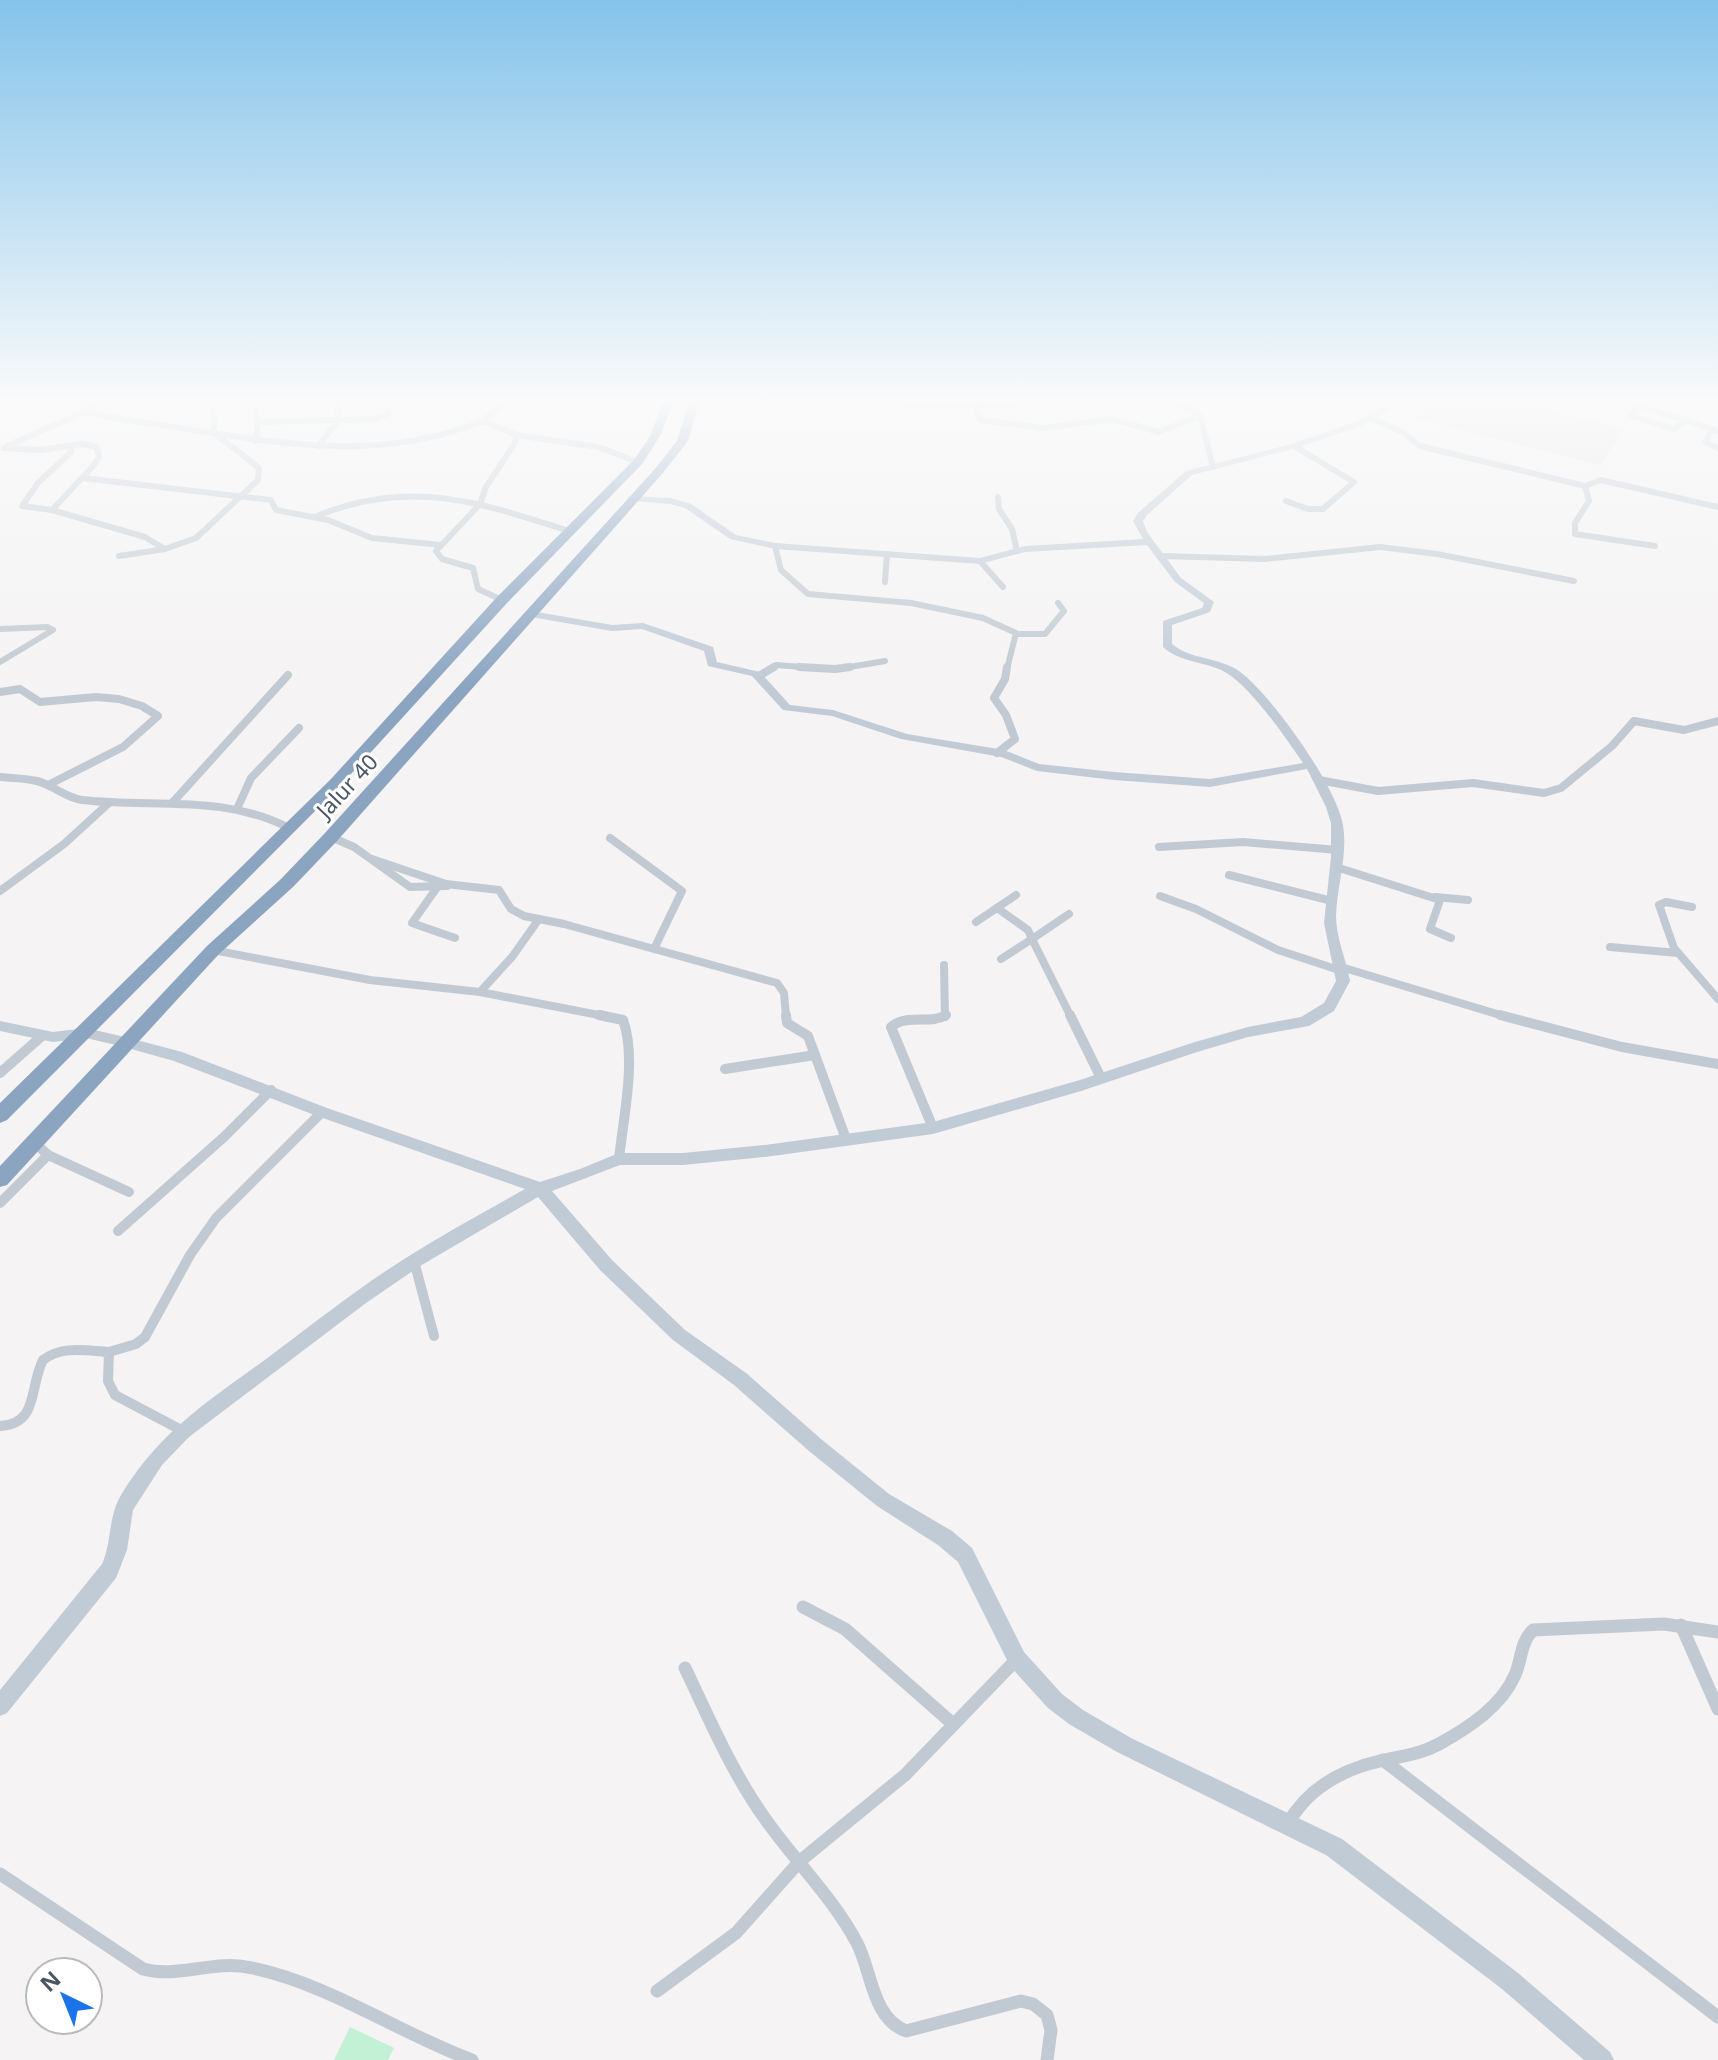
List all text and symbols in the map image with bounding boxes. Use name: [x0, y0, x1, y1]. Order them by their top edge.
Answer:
street label: Jalur 40: [307, 747, 384, 825]
north arrow: [24, 1956, 104, 2036]
text: N: [33, 1964, 66, 1998]

